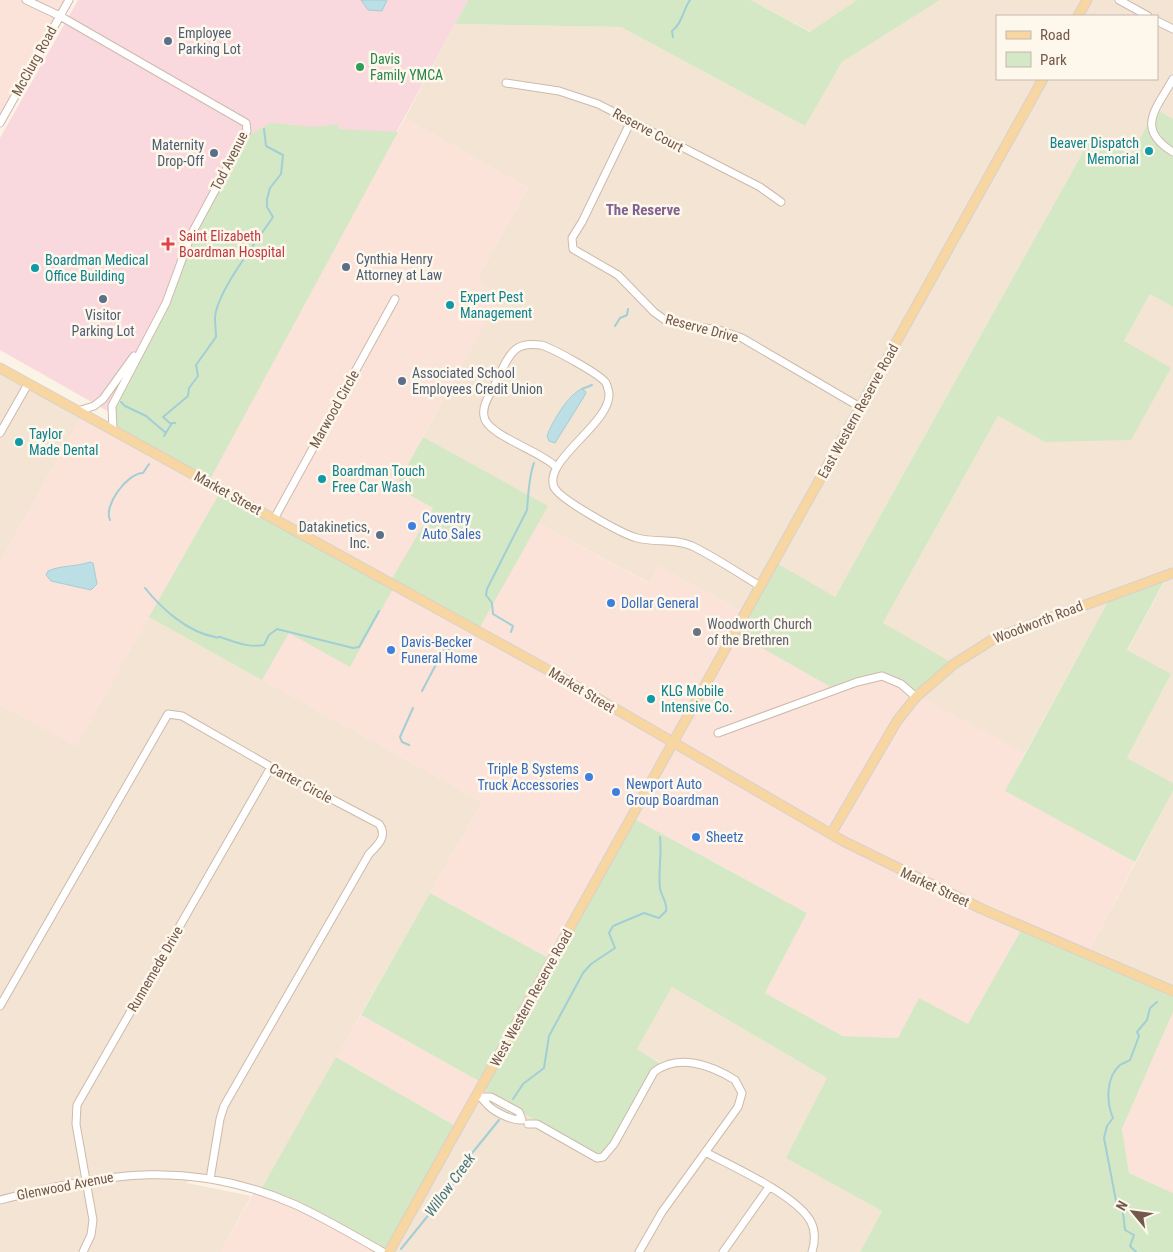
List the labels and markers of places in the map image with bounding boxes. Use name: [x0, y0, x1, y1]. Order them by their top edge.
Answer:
place label: Employee Parking Lot: [178, 25, 241, 57]
marker: Employee Parking Lot: [162, 35, 174, 47]
place label: Davis Family YMCA: [370, 51, 443, 83]
marker: Davis Family YMCA: [354, 61, 366, 73]
place label: Beaver Dispatch Memorial: [1050, 135, 1139, 167]
place label: Maternity Drop-Off: [152, 137, 205, 169]
marker: Beaver Dispatch Memorial: [1143, 145, 1155, 157]
marker: Maternity Drop-Off: [208, 147, 220, 159]
place label: Saint Elizabeth Boardman Hospital: [179, 228, 285, 260]
marker: Saint Elizabeth Boardman Hospital: [161, 237, 175, 251]
place label: Cynthia Henry Attorney at Law: [356, 251, 442, 283]
place label: Boardman Medical Office Building: [45, 252, 148, 284]
marker: Cynthia Henry Attorney at Law: [340, 261, 352, 273]
marker: Boardman Medical Office Building: [29, 262, 41, 274]
place label: Expert Pest Management: [460, 289, 532, 321]
marker: Visitor Parking Lot: [97, 293, 109, 305]
marker: Expert Pest Management: [444, 299, 456, 311]
place label: Visitor Parking Lot: [72, 307, 134, 339]
place label: Associated School Employees Credit Union: [412, 365, 543, 397]
marker: Associated School Employees Credit Union: [396, 375, 408, 387]
place label: Taylor Made Dental: [29, 426, 98, 458]
marker: Taylor Made Dental: [13, 436, 25, 448]
place label: Boardman Touch Free Car Wash: [332, 463, 425, 495]
marker: Boardman Touch Free Car Wash: [316, 473, 328, 485]
place label: Coventry Auto Sales: [422, 510, 481, 542]
place label: Datakinetics, Inc.: [299, 519, 370, 551]
marker: Coventry Auto Sales: [406, 520, 418, 532]
marker: Datakinetics, Inc.: [374, 529, 386, 541]
place label: Dollar General: [621, 595, 699, 611]
marker: Dollar General: [605, 597, 617, 609]
place label: Woodworth Church of the Brethren: [707, 616, 812, 648]
marker: Woodworth Church of the Brethren: [691, 626, 703, 638]
place label: Davis-Becker Funeral Home: [401, 634, 478, 666]
marker: Davis-Becker Funeral Home: [385, 644, 397, 656]
place label: KLG Mobile Intensive Co.: [661, 683, 733, 715]
marker: KLG Mobile Intensive Co.: [645, 693, 657, 705]
place label: Triple B Systems Truck Accessories: [477, 761, 579, 793]
marker: Triple B Systems Truck Accessories: [583, 771, 595, 783]
place label: Newport Auto Group Boardman: [626, 776, 719, 808]
marker: Newport Auto Group Boardman: [610, 786, 622, 798]
place label: Sheetz: [706, 829, 743, 845]
marker: Sheetz: [690, 831, 702, 843]

